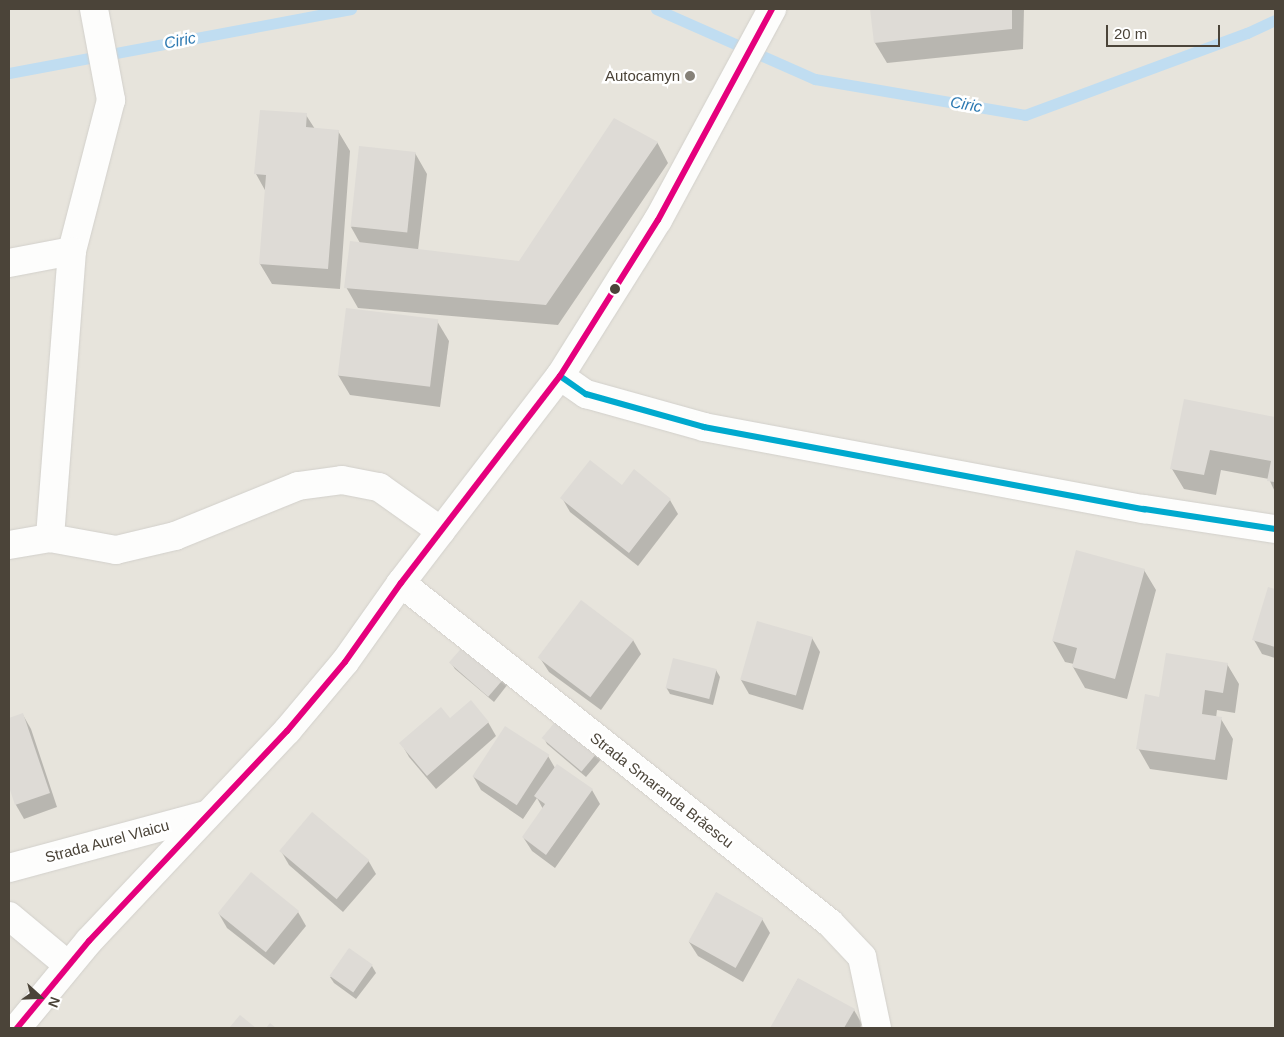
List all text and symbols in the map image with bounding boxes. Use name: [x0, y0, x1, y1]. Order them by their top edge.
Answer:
scale bar: [1109, 15, 1223, 47]
text: 20 m: [1114, 25, 1147, 42]
water label: Ciric: [162, 29, 198, 53]
place label: Autocamyn: [605, 67, 680, 85]
marker: Autocamyn: [684, 70, 696, 82]
water label: Ciric: [949, 93, 983, 117]
unlabelled marker: [610, 284, 620, 294]
street label: Strada Smaranda Brăescu: [587, 728, 737, 852]
street label: Strada Aurel Vlaicu: [43, 816, 171, 866]
north arrow: [15, 972, 65, 1022]
text: N: [45, 995, 63, 1010]

